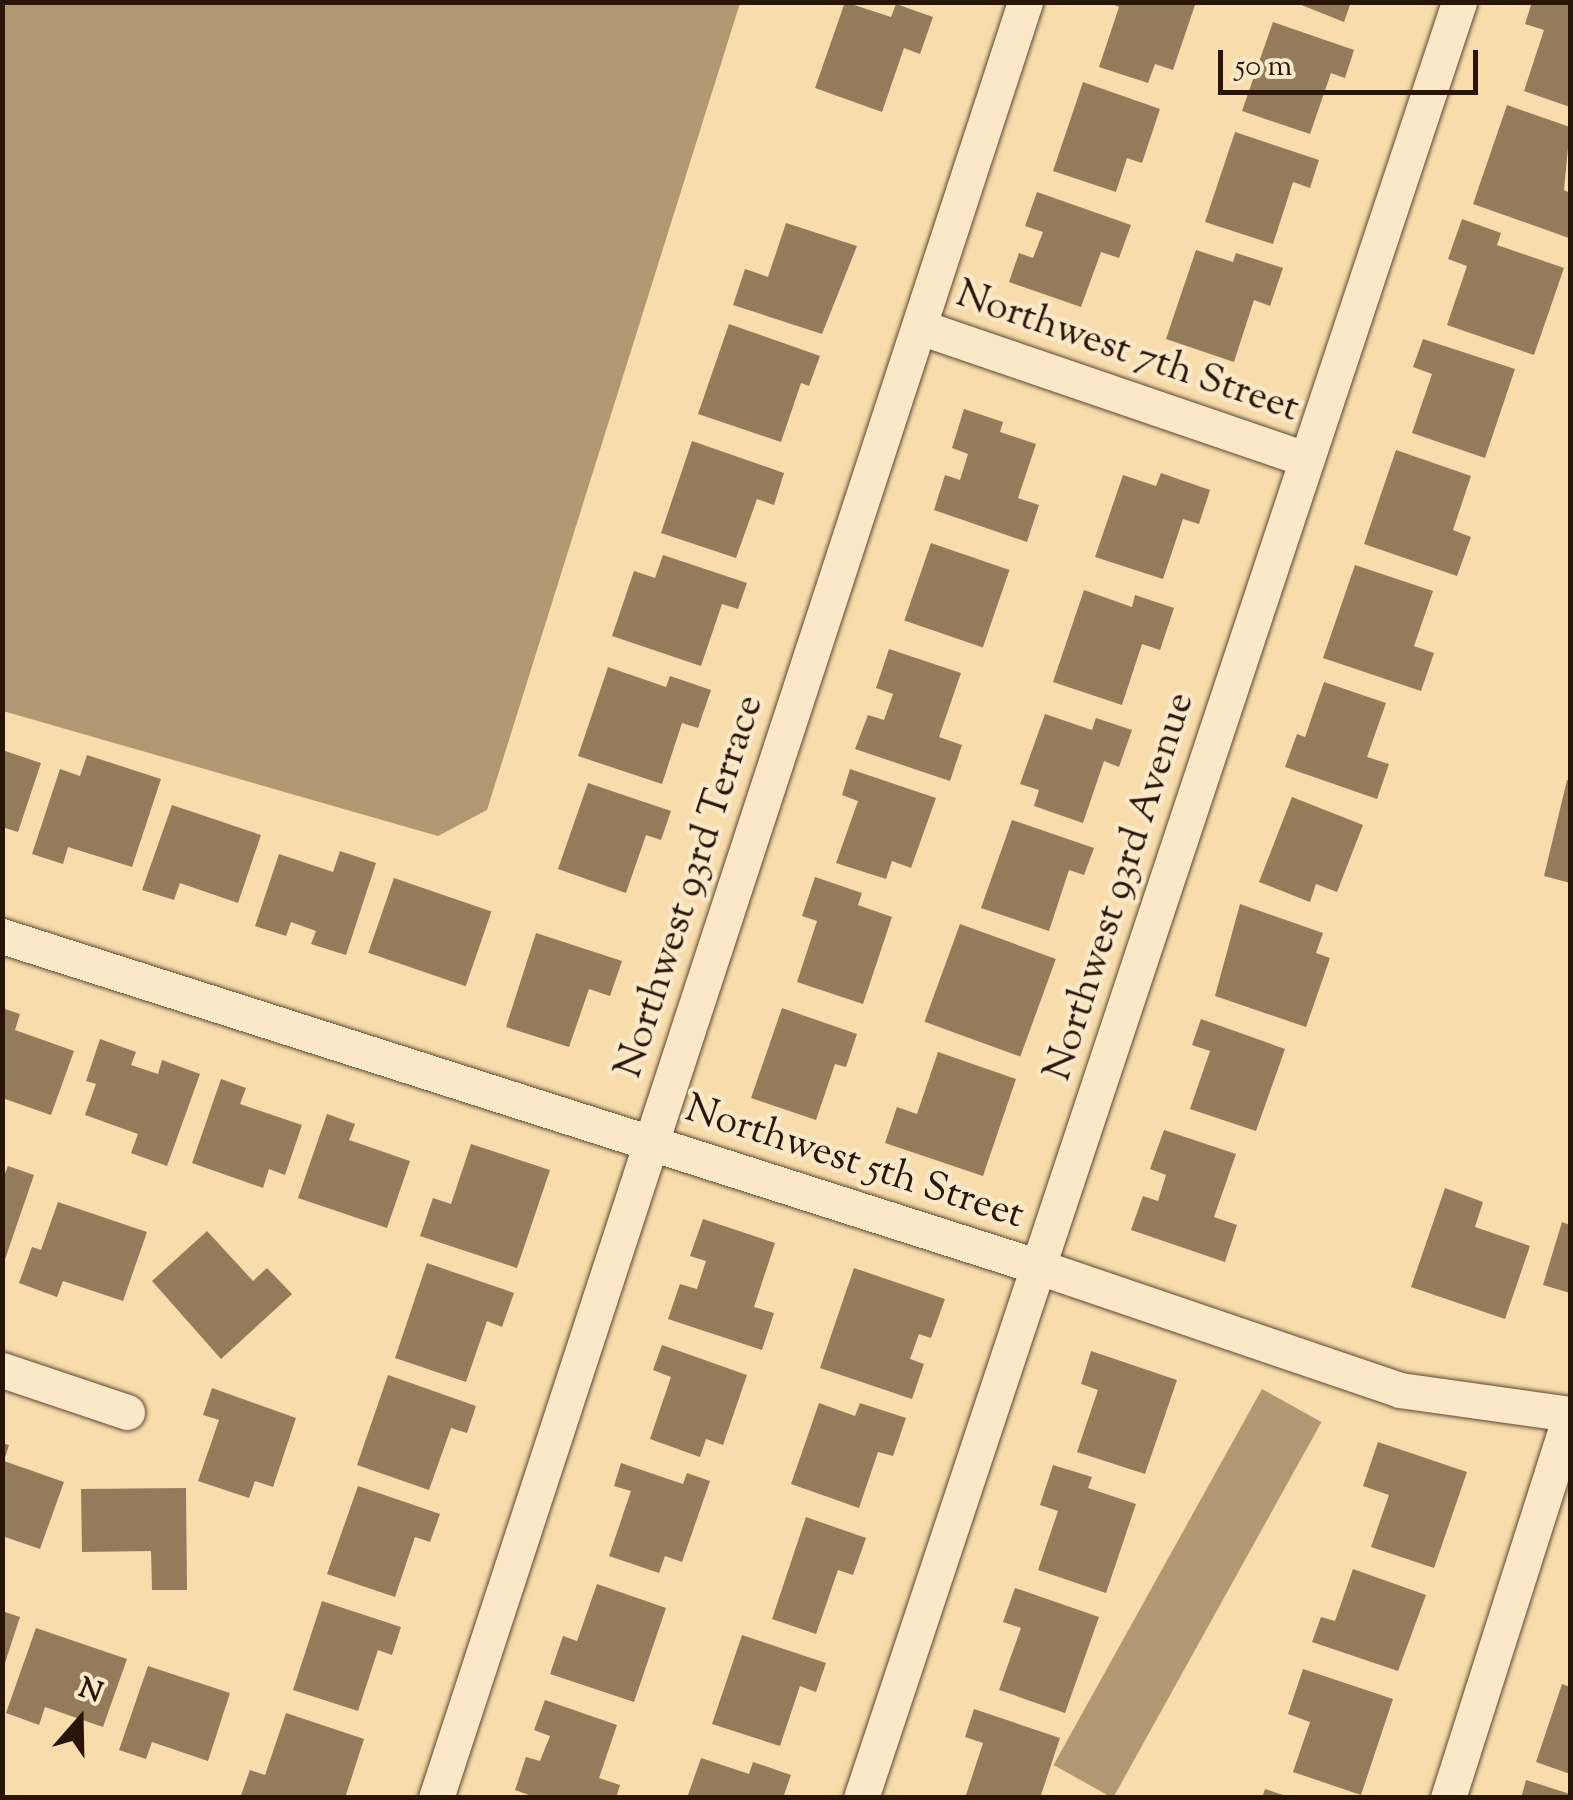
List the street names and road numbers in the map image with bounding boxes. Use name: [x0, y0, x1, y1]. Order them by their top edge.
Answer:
street label: Northwest 7th Street: [949, 272, 1305, 434]
street label: Northwest 93rd Avenue: [1036, 687, 1206, 1087]
street label: Northwest 93rd Terrace: [606, 690, 776, 1084]
street label: Northwest 5th Street: [679, 1087, 1029, 1241]

